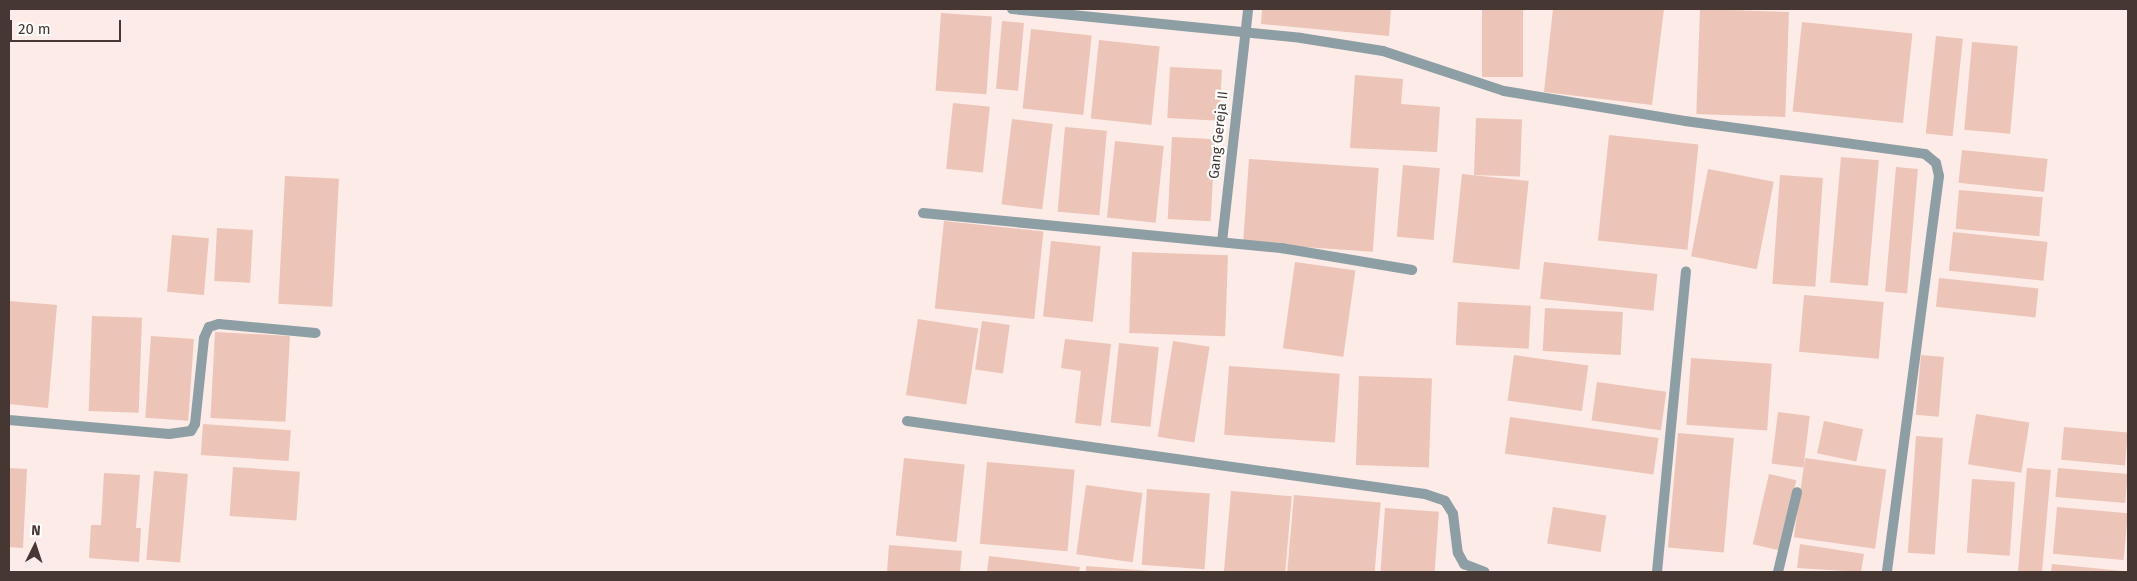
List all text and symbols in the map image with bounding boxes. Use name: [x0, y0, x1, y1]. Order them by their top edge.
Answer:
scale bar: [12, 10, 124, 42]
text: 20 m: [18, 20, 51, 38]
street label: Gang Gereja II: [1206, 90, 1232, 180]
north arrow: [10, 521, 60, 571]
text: N: [31, 522, 41, 539]

